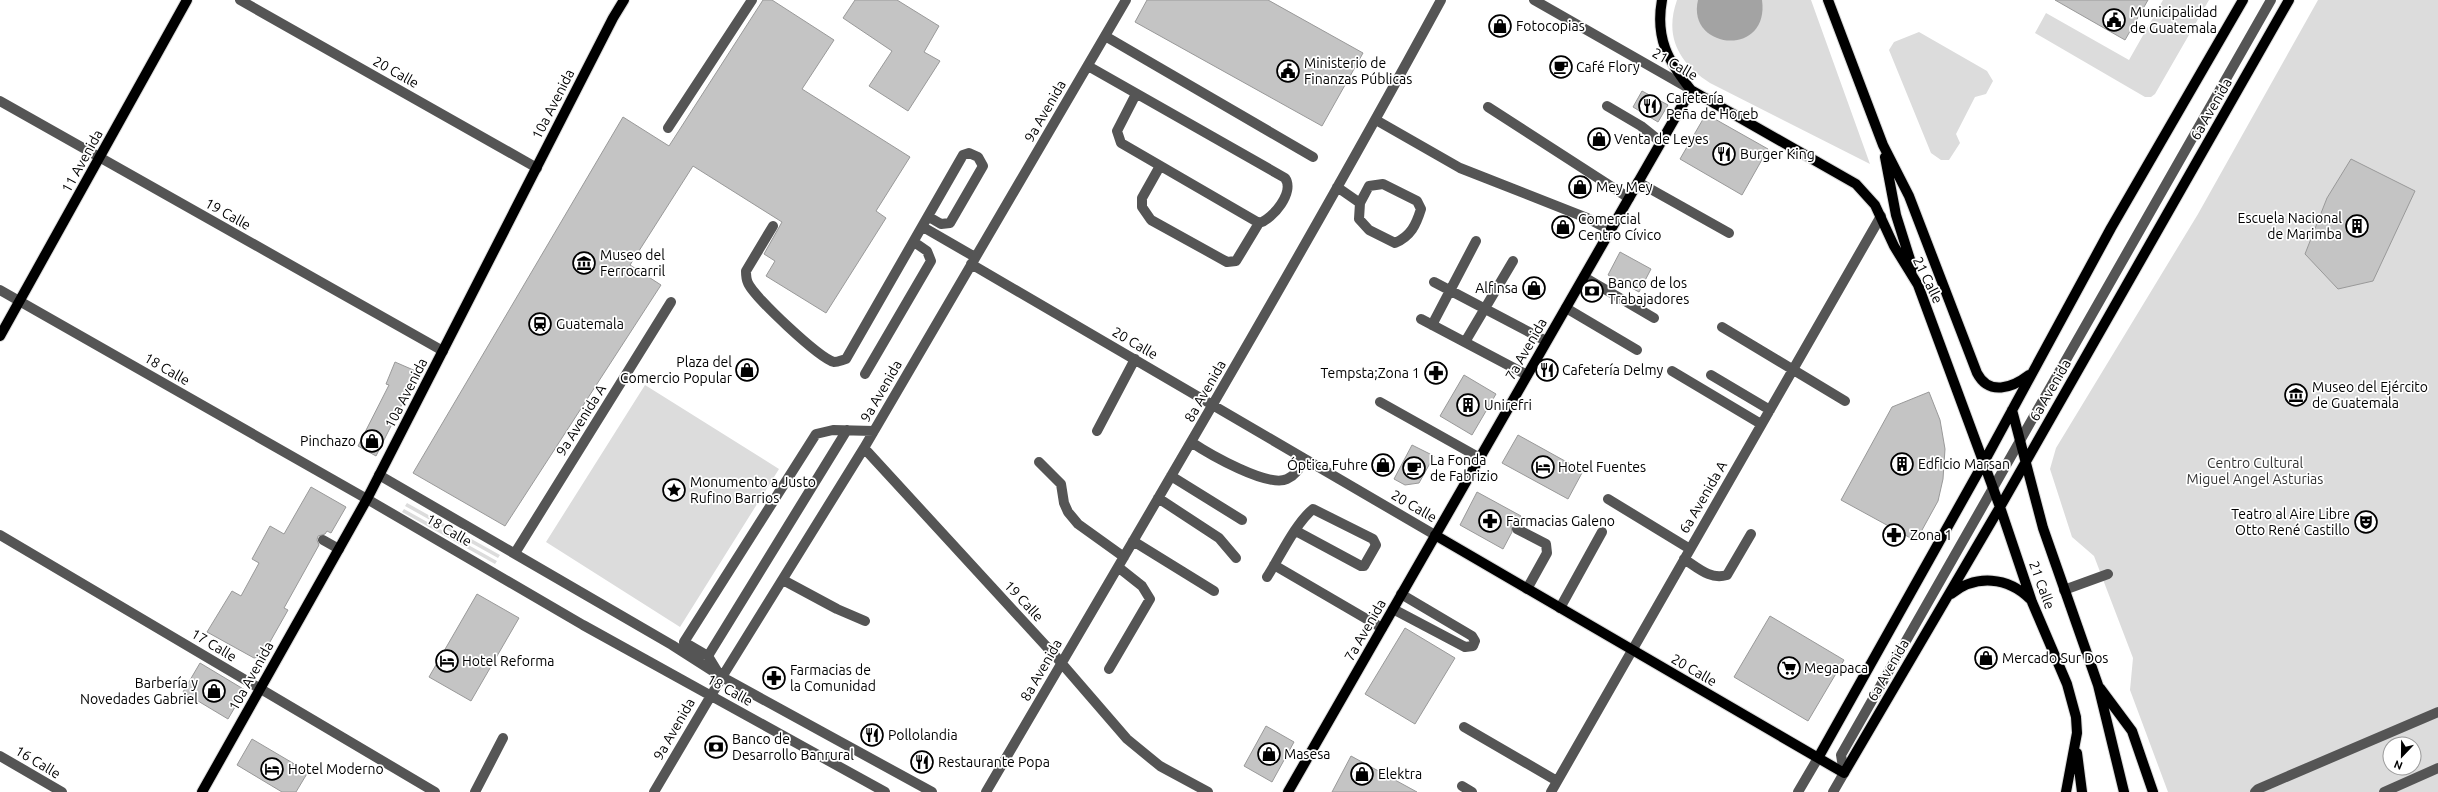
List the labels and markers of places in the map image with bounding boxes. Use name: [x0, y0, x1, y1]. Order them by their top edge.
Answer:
place label: Municipalidad de Guatemala: [2130, 4, 2218, 36]
public building icon: Municipalidad de Guatemala: [2101, 7, 2127, 33]
shop icon: Fotocopias: [1487, 13, 1513, 39]
place label: Fotocopias: [1516, 18, 1585, 34]
cafe icon: Café Flory: [1548, 54, 1574, 80]
place label: Ministerio de Finanzas Públicas: [1304, 55, 1412, 87]
public building icon: Ministerio de Finanzas Públicas: [1275, 58, 1301, 84]
place label: Café Flory: [1576, 59, 1640, 75]
place label: Cafetería Peña de Horeb: [1666, 90, 1759, 122]
restaurant icon: Cafetería Peña de Horeb: [1637, 93, 1663, 119]
shop icon: Venta de Leyes: [1586, 126, 1612, 152]
place label: Venta de Leyes: [1614, 131, 1709, 147]
restaurant icon: Burger King: [1711, 141, 1737, 167]
place label: Burger King: [1740, 146, 1815, 162]
shop icon: Mey Mey: [1567, 174, 1593, 200]
place label: Mey Mey: [1596, 179, 1653, 195]
place label: Escuela Nacional de Marimba: [2238, 210, 2342, 242]
place label: Comercial Centro Cívico: [1578, 211, 1661, 243]
building icon: Escuela Nacional de Marimba: [2344, 213, 2370, 239]
shop icon: Comercial Centro Cívico: [1550, 214, 1576, 240]
place label: Museo del Ferrocarril: [600, 247, 666, 279]
museum icon: Museo del Ferrocarril: [571, 250, 597, 276]
shop icon: Alfinsa: [1521, 275, 1547, 301]
place label: Banco de los Trabajadores: [1608, 275, 1689, 307]
bank icon: Banco de los Trabajadores: [1579, 278, 1605, 304]
place label: Alfinsa: [1475, 280, 1518, 296]
station icon: Guatemala: [527, 311, 553, 337]
place label: Guatemala: [556, 316, 624, 332]
place label: Plaza del Comercio Popular: [620, 354, 733, 386]
shop icon: Plaza del Comercio Popular: [734, 357, 760, 383]
restaurant icon: Cafetería Delmy: [1534, 357, 1560, 383]
pharmacy icon: Tempsta;Zona 1: [1423, 360, 1449, 386]
place label: Cafetería Delmy: [1562, 362, 1664, 378]
place label: Tempsta;Zona 1: [1320, 365, 1420, 381]
place label: Museo del Ejército de Guatemala: [2312, 379, 2428, 411]
museum icon: Museo del Ejército de Guatemala: [2283, 382, 2309, 408]
building icon: Unirefri: [1455, 392, 1481, 418]
place label: Unirefri: [1484, 397, 1532, 413]
shop icon: Pinchazo: [359, 428, 385, 454]
place label: Pinchazo: [300, 433, 356, 449]
building icon: Edficio Marsan: [1889, 451, 1915, 477]
shop icon: Óptica Fuhre: [1370, 452, 1396, 478]
place label: La Fonda de Fabrizio: [1430, 452, 1498, 484]
hotel icon: Hotel Fuentes: [1530, 454, 1556, 480]
cafe icon: La Fonda de Fabrizio: [1401, 455, 1427, 481]
place label: Óptica Fuhre: [1287, 456, 1368, 473]
place label: Edficio Marsan: [1918, 456, 2010, 472]
place label: Hotel Fuentes: [1558, 459, 1646, 475]
place label: Monumento a Justo Rufino Barrios: [690, 474, 816, 506]
place icon: Monumento a Justo Rufino Barrios: [661, 477, 687, 503]
place label: Teatro al Aire Libre Otto René Castillo: [2231, 506, 2350, 538]
pharmacy icon: Farmacias Galeno: [1477, 508, 1503, 534]
theatre icon: Teatro al Aire Libre Otto René Castillo: [2353, 509, 2379, 535]
place label: Farmacias Galeno: [1506, 513, 1615, 529]
pharmacy icon: Zona 1: [1881, 522, 1907, 548]
place label: Zona 1: [1910, 527, 1952, 543]
shop icon: Mercado Sur Dos: [1973, 645, 1999, 671]
hotel icon: Hotel Reforma: [434, 648, 460, 674]
place label: Mercado Sur Dos: [2002, 650, 2108, 666]
place label: Hotel Reforma: [462, 653, 555, 669]
supermarket icon: Megapaca: [1776, 655, 1802, 681]
place label: Megapaca: [1804, 660, 1868, 676]
place label: Farmacias de la Comunidad: [790, 662, 876, 694]
pharmacy icon: Farmacias de la Comunidad: [761, 665, 787, 691]
place label: Barbería y Novedades Gabriel: [80, 675, 198, 707]
shop icon: Barbería y Novedades Gabriel: [201, 678, 227, 704]
restaurant icon: Pollolandia: [859, 722, 885, 748]
place label: Pollolandia: [888, 727, 958, 743]
place label: Banco de Desarrollo Banrural: [732, 731, 854, 763]
bank icon: Banco de Desarrollo Banrural: [703, 734, 729, 760]
shop icon: Masesa: [1256, 741, 1282, 767]
place label: Masesa: [1284, 746, 1330, 762]
restaurant icon: Restaurante Popa: [909, 749, 935, 775]
place label: Restaurante Popa: [938, 754, 1050, 770]
hotel icon: Hotel Moderno: [259, 756, 285, 782]
place label: Hotel Moderno: [288, 761, 384, 777]
shop icon: Elektra: [1349, 761, 1375, 787]
place label: Elektra: [1378, 766, 1422, 782]

